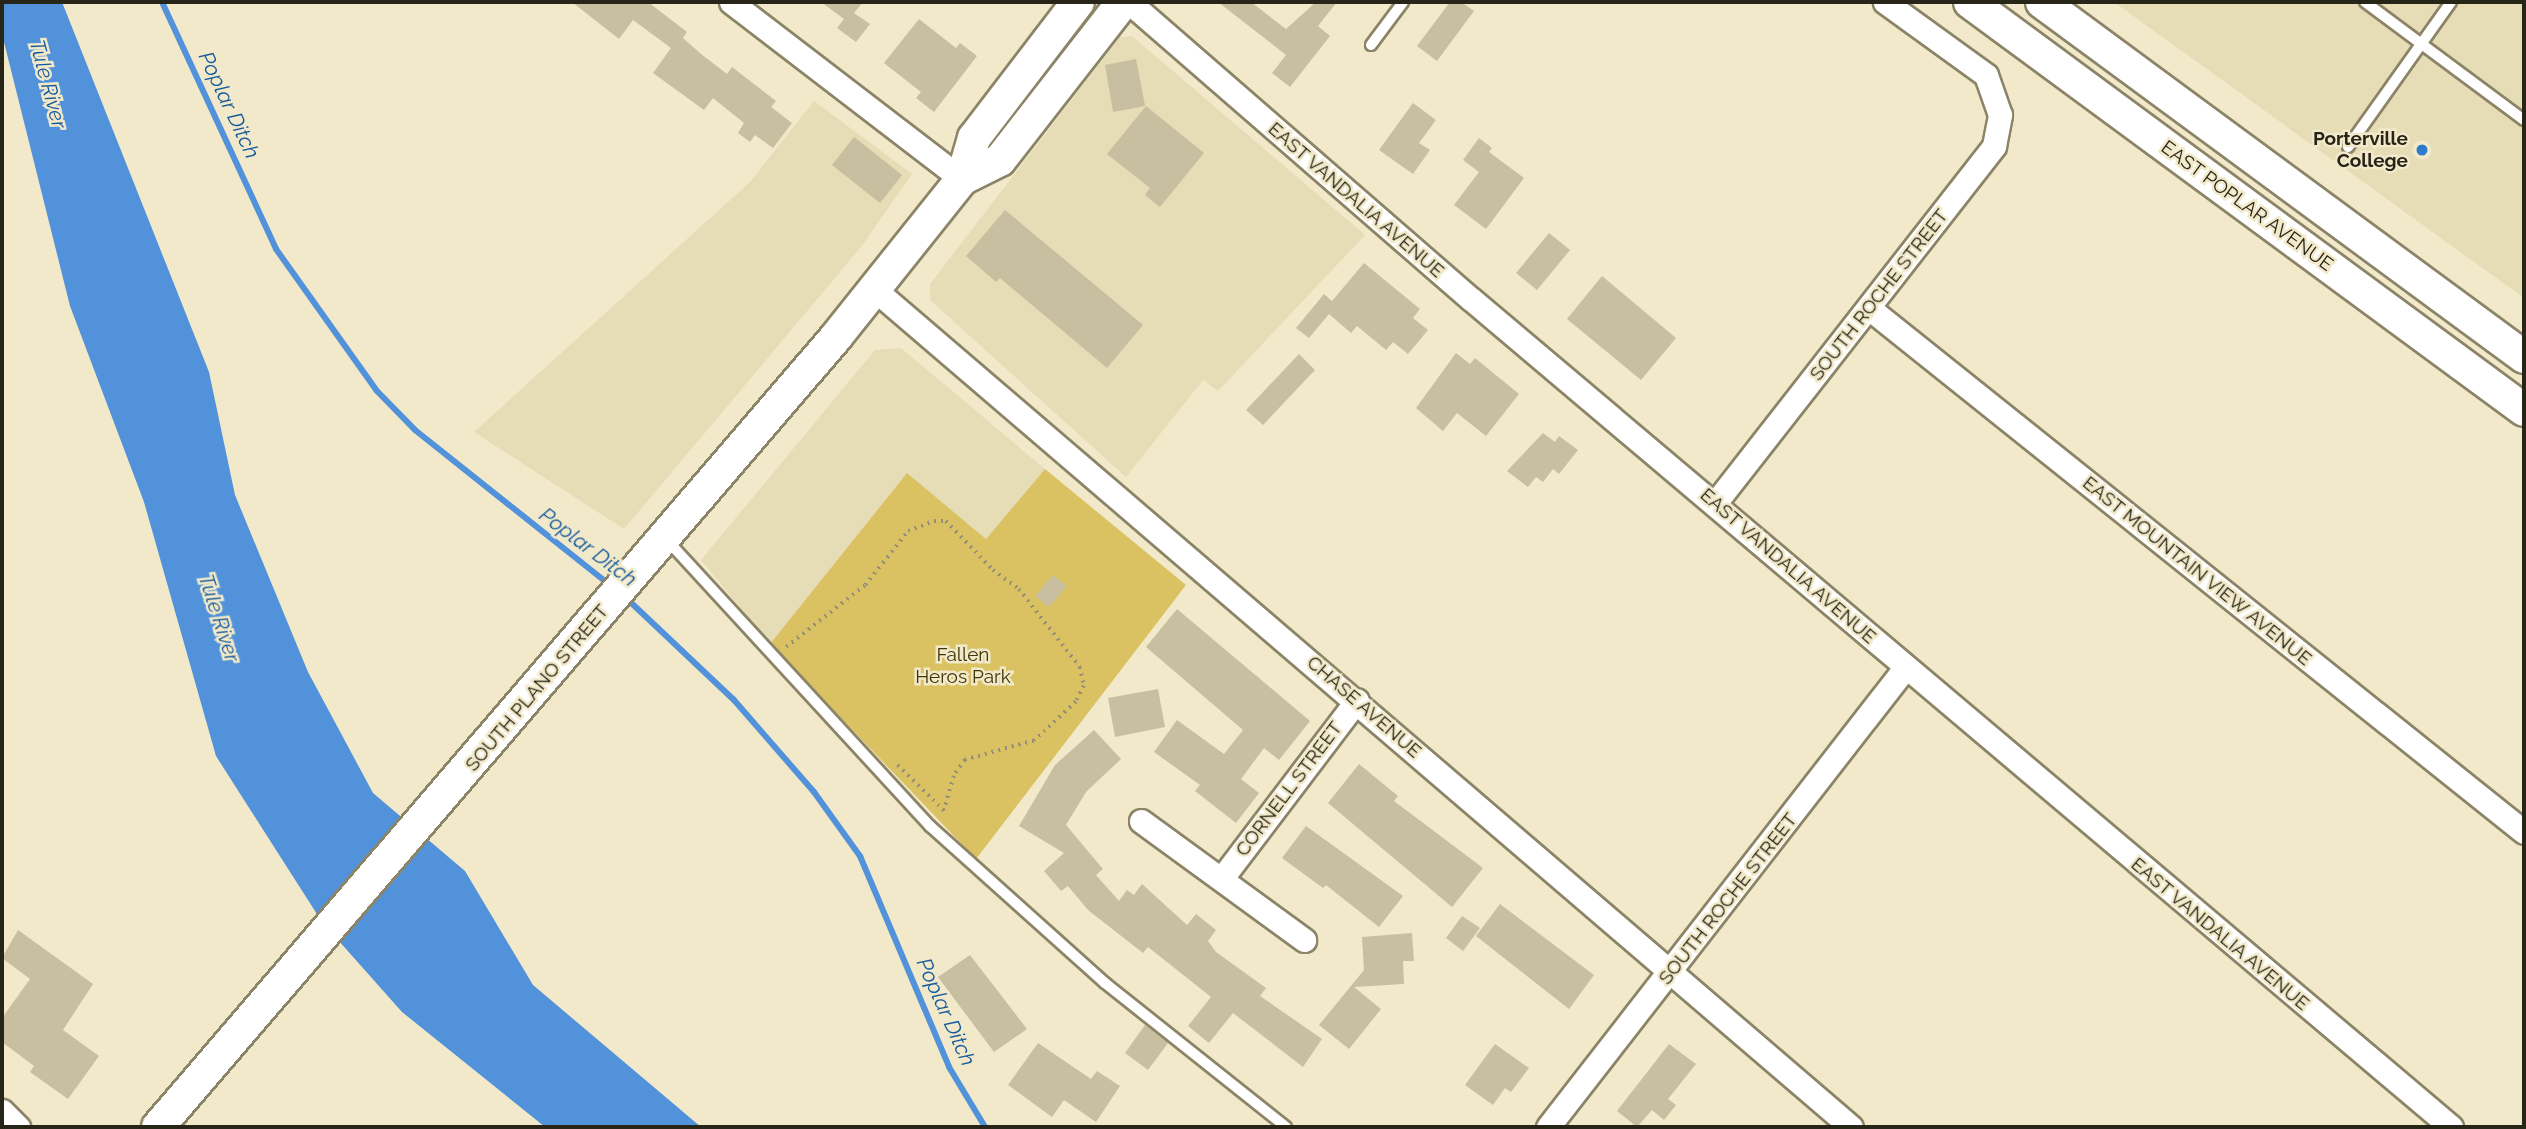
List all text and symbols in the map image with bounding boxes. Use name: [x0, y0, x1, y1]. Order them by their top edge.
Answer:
water label: Tule River: [24, 37, 72, 131]
water label: Poplar Ditch: [193, 47, 265, 163]
street label: EAST VANDALIA AVENUE: [1263, 117, 1449, 283]
place label: Porterville College: [2313, 128, 2408, 172]
street label: EAST POPLAR AVENUE: [2156, 136, 2338, 276]
marker: Porterville College: [2414, 142, 2430, 158]
street label: SOUTH ROCHE STREET: [1805, 205, 1953, 385]
street label: EAST MOUNTAIN VIEW AVENUE: [2077, 471, 2317, 671]
street label: EAST VANDALIA AVENUE: [1695, 483, 1881, 649]
water label: Poplar Ditch: [534, 502, 642, 592]
water label: Tule River: [193, 571, 245, 665]
street label: SOUTH PLANO STREET: [461, 600, 613, 776]
park label: Fallen Heros Park: [915, 644, 1011, 688]
street label: CHASE AVENUE: [1302, 651, 1426, 763]
street label: CORNELL STREET: [1231, 717, 1347, 861]
street label: SOUTH ROCHE STREET: [1654, 809, 1802, 989]
street label: EAST VANDALIA AVENUE: [2125, 852, 2315, 1016]
water label: Poplar Ditch: [911, 954, 981, 1070]

